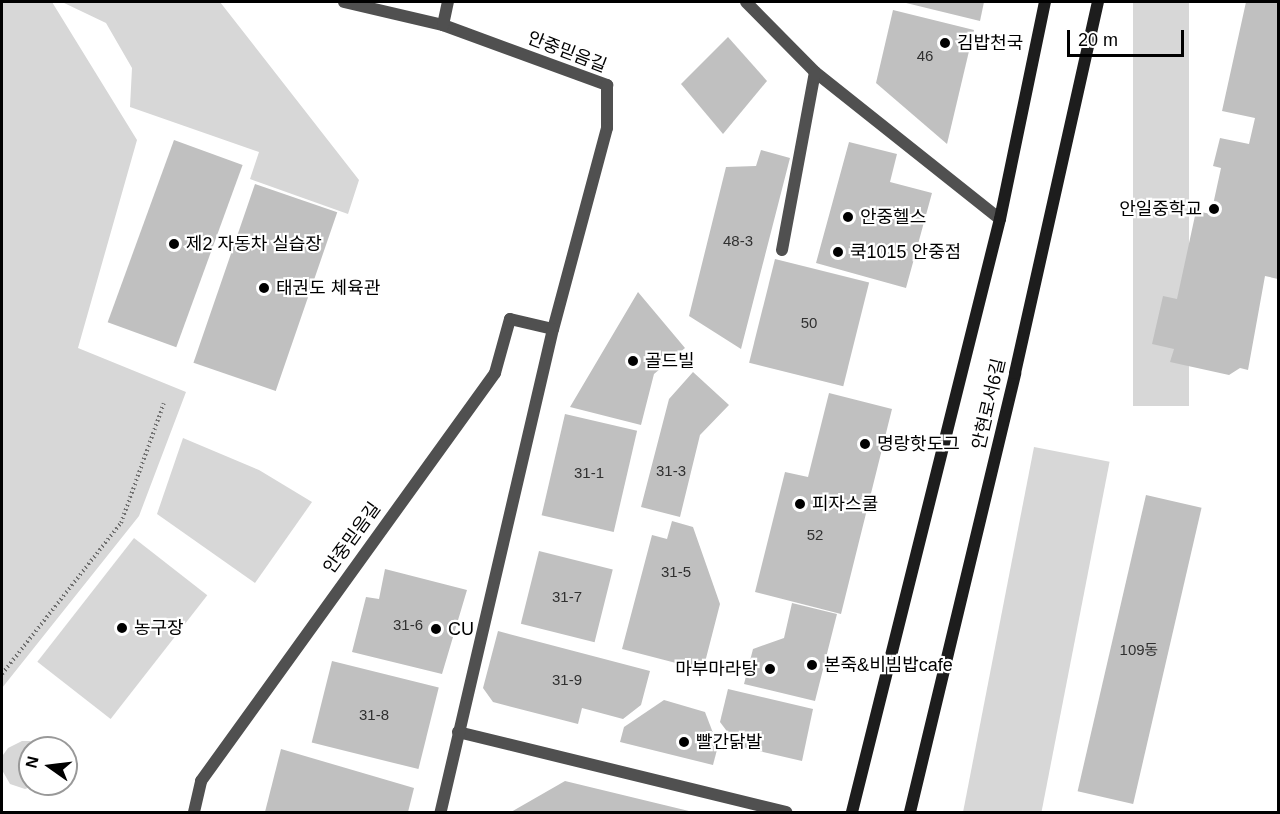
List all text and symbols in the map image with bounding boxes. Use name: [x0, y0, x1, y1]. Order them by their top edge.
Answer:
scale bar: [1070, 18, 1187, 56]
street label: 안중믿음길: [524, 27, 610, 77]
text: 20 m: [1078, 30, 1118, 50]
place label: 김밥천국: [957, 32, 1023, 54]
marker: 김밥천국: [938, 36, 952, 50]
house number: 46: [917, 47, 933, 65]
place label: 안일중학교: [1119, 198, 1202, 220]
marker: 안일중학교: [1207, 202, 1221, 216]
place label: 안중헬스: [860, 206, 926, 228]
marker: 안중헬스: [841, 210, 855, 224]
house number: 48-3: [723, 232, 753, 250]
place label: 제2 자동차 실습장: [186, 233, 322, 255]
marker: 제2 자동차 실습장: [167, 237, 181, 251]
place label: 쿡1015 안중점: [850, 241, 961, 263]
marker: 쿡1015 안중점: [831, 245, 845, 259]
place label: 태권도 체육관: [276, 277, 380, 299]
marker: 태권도 체육관: [257, 281, 271, 295]
house number: 50: [801, 314, 817, 332]
place label: 골드빌: [645, 350, 695, 372]
marker: 골드빌: [626, 354, 640, 368]
street label: 안현로서6길: [968, 356, 1010, 452]
place label: 명랑핫도그: [877, 433, 960, 455]
marker: 명랑핫도그: [858, 437, 872, 451]
house number: 31-3: [656, 462, 686, 480]
house number: 31-1: [574, 464, 604, 482]
place label: 피자스쿨: [812, 493, 878, 515]
marker: 피자스쿨: [793, 497, 807, 511]
street label: 안중믿음길: [319, 498, 385, 578]
house number: 52: [807, 526, 823, 544]
house number: 31-5: [661, 563, 691, 581]
house number: 31-7: [552, 588, 582, 606]
house number: 31-6: [393, 616, 423, 634]
place label: 농구장: [134, 617, 184, 639]
place label: CU: [448, 618, 474, 640]
marker: 농구장: [115, 621, 129, 635]
marker: CU: [429, 622, 443, 636]
house number: 109동: [1120, 641, 1158, 659]
place label: 본죽&비빔밥cafe: [824, 654, 953, 676]
place label: 마부마라탕: [675, 658, 758, 680]
marker: 본죽&비빔밥cafe: [805, 658, 819, 672]
marker: 마부마라탕: [763, 662, 777, 676]
house number: 31-9: [552, 671, 582, 689]
house number: 31-8: [359, 706, 389, 724]
place label: 빨간닭발: [696, 731, 762, 753]
marker: 빨간닭발: [677, 735, 691, 749]
north arrow: [18, 736, 78, 796]
text: N: [22, 754, 42, 770]

